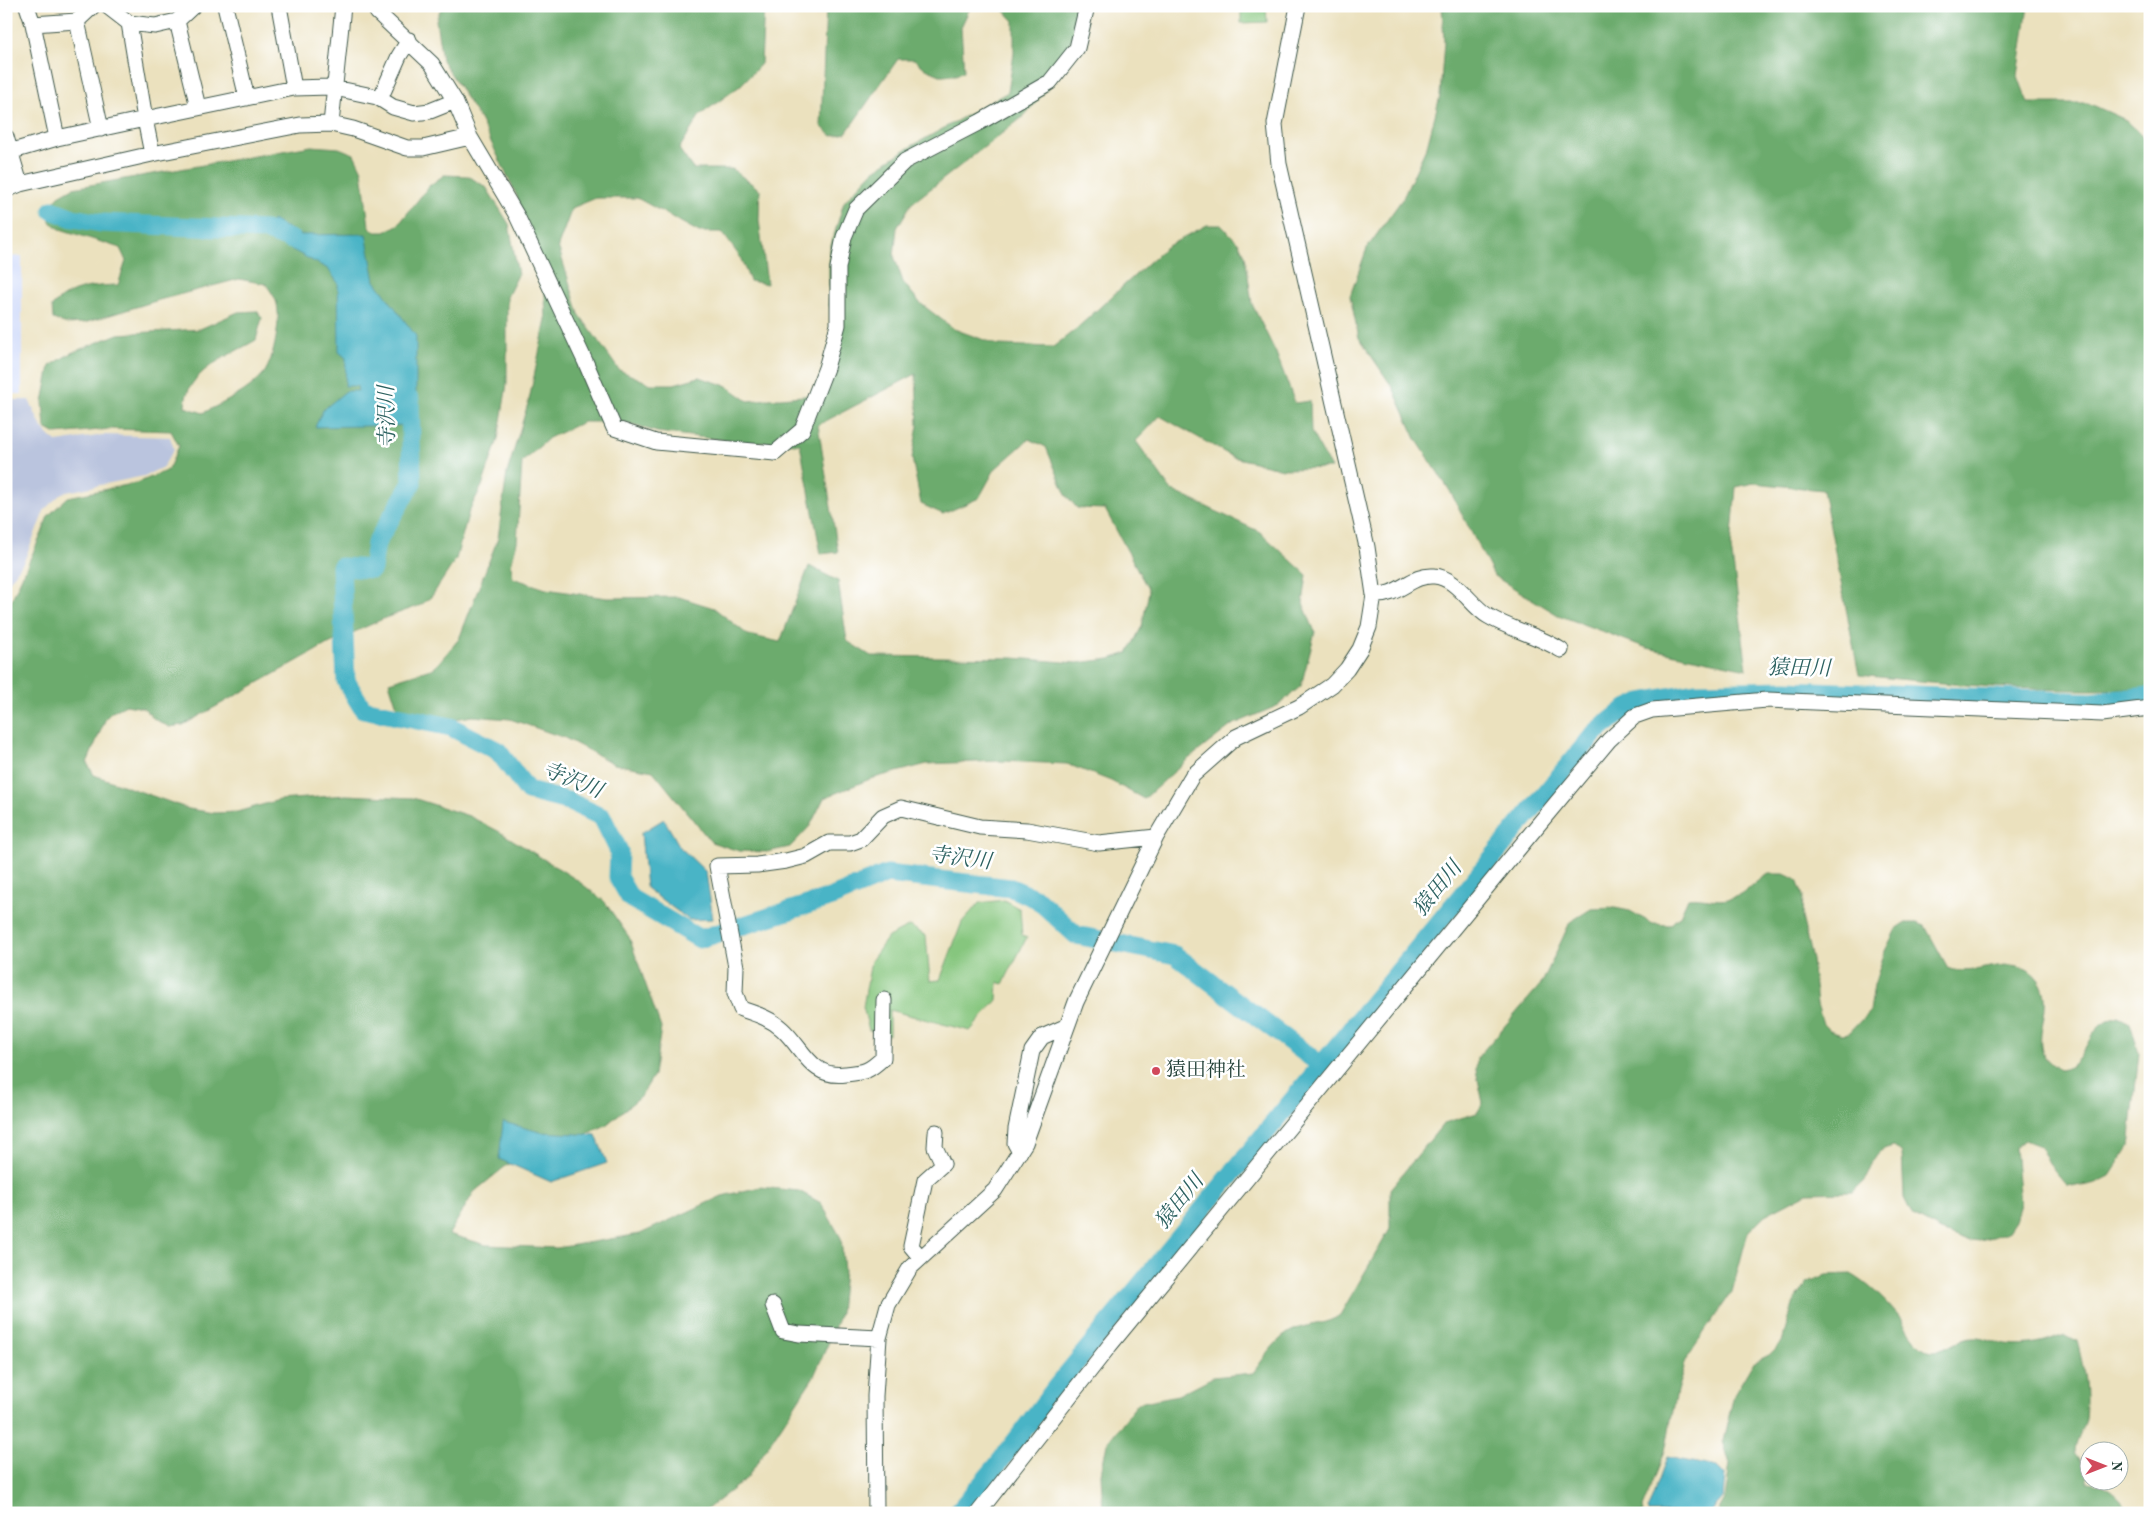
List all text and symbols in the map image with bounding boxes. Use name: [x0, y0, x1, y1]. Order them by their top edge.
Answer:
water label: 寺沢川: [375, 383, 399, 449]
water label: 猿田川: [1767, 656, 1833, 680]
water label: 寺沢川: [539, 758, 608, 803]
water label: 寺沢川: [927, 843, 995, 874]
water label: 猿田川: [1408, 855, 1467, 920]
place label: 猿田神社: [1166, 1059, 1246, 1081]
marker: 猿田神社: [1150, 1065, 1162, 1077]
water label: 猿田川: [1150, 1168, 1209, 1233]
north arrow: [2078, 1442, 2128, 1492]
text: N: [2109, 1461, 2123, 1472]

